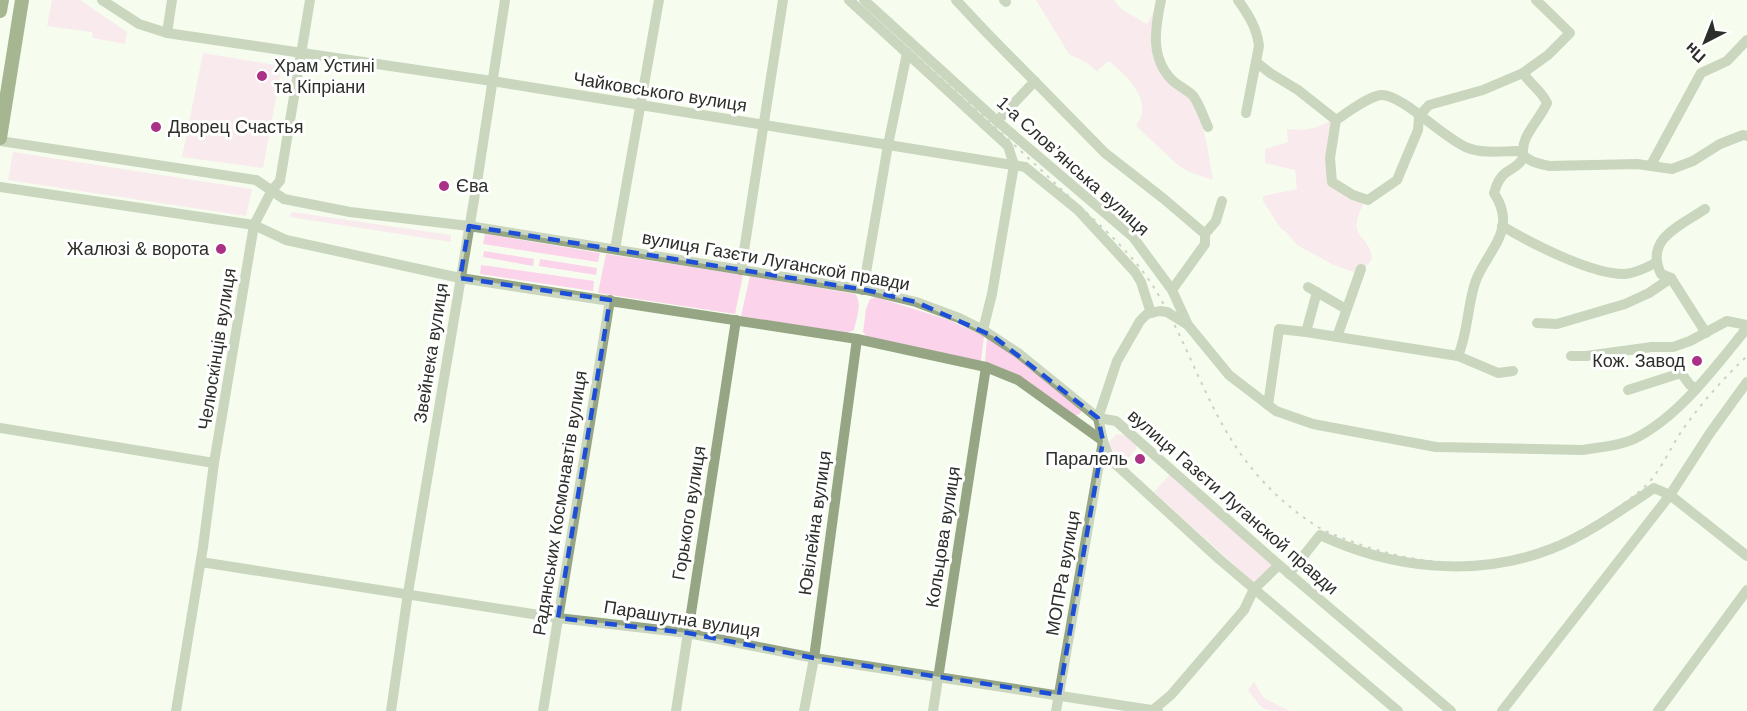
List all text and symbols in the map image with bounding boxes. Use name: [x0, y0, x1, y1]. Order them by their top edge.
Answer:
north arrow: [1675, 12, 1735, 72]
text: Пн: [1682, 39, 1709, 66]
place label: Храм Устині та Кіпріани: [274, 56, 375, 97]
street label: Чайковського вулиця: [572, 68, 748, 116]
marker: Храм Устині та Кіпріани: [255, 69, 269, 83]
street label: 1-а Слов’янська вулиця: [993, 92, 1153, 240]
place label: Дворец Счастья: [168, 117, 303, 137]
marker: Дворец Счастья: [149, 120, 163, 134]
place label: Єва: [456, 176, 489, 196]
marker: Єва: [437, 179, 451, 193]
street label: вулиця Газєти Луганской правди: [641, 228, 911, 294]
place label: Жалюзі & ворота: [67, 239, 210, 259]
marker: Жалюзі & ворота: [214, 242, 228, 256]
street label: Челюскінців вулиця: [194, 267, 240, 431]
street label: Звейнека вулиця: [410, 281, 452, 425]
place label: Кож. Завод: [1592, 351, 1685, 371]
marker: Кож. Завод: [1690, 354, 1704, 368]
street label: Радянських Космонавтів вулиця: [529, 369, 591, 637]
street label: вулиця Газєти Луганской правди: [1124, 405, 1342, 599]
street label: Горького вулиця: [669, 444, 709, 582]
street label: Ювілейна вулиця: [795, 449, 835, 597]
place label: Паралель: [1045, 449, 1128, 469]
marker: Паралель: [1133, 452, 1147, 466]
street label: Кольцова вулиця: [922, 465, 964, 609]
street label: МОПРа вулиця: [1042, 509, 1084, 637]
street label: Парашутна вулиця: [602, 597, 762, 641]

